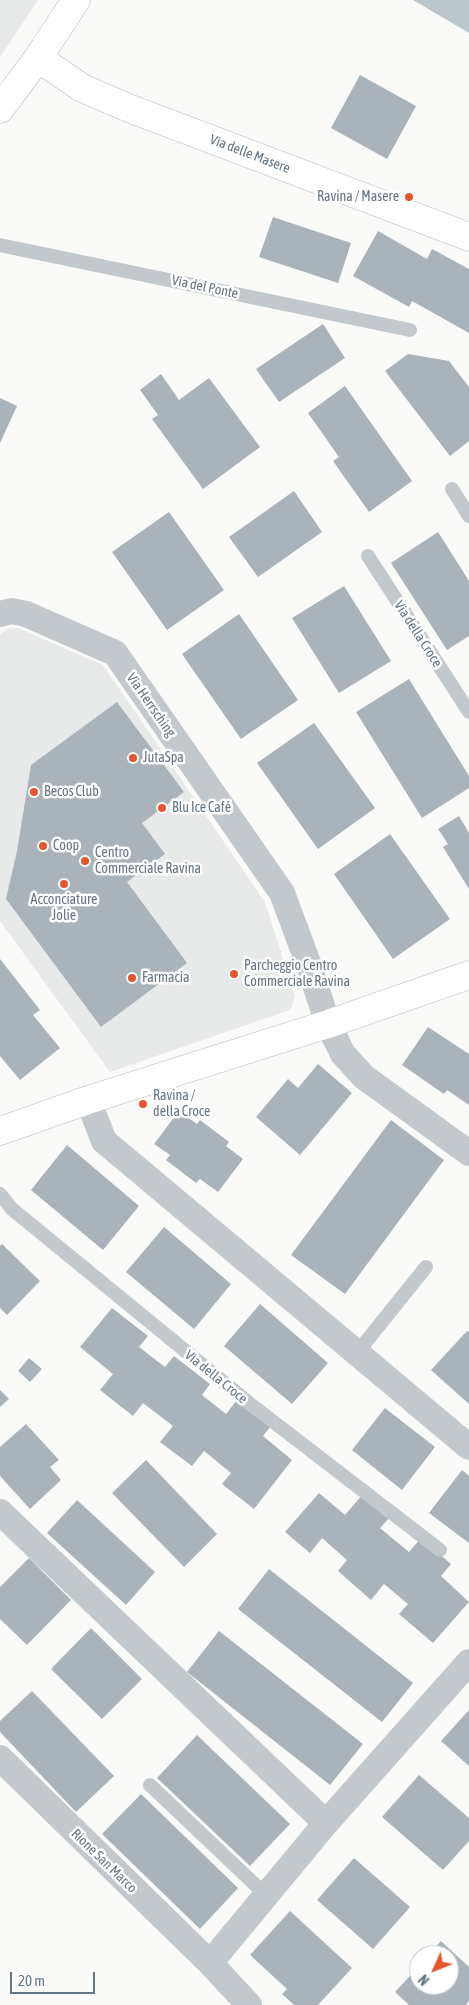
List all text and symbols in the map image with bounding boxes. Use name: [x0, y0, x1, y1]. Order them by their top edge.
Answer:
street label: Via delle Masere: [207, 131, 293, 177]
place label: Ravina / Masere: [317, 189, 399, 205]
marker: Ravina / Masere: [403, 191, 415, 203]
street label: Via del Ponte: [170, 272, 240, 302]
street label: Via della Croce: [390, 598, 446, 670]
street label: Via Herrsching: [123, 670, 179, 740]
place label: JutaSpa: [143, 750, 184, 766]
marker: JutaSpa: [127, 752, 139, 764]
place label: Becos Club: [44, 784, 99, 800]
marker: Becos Club: [28, 786, 40, 798]
place label: Blu Ice Café: [172, 800, 231, 816]
marker: Blu Ice Café: [156, 802, 168, 814]
place label: Coop: [53, 838, 79, 854]
marker: Coop: [37, 840, 49, 852]
place label: Centro Commerciale Ravina: [95, 845, 201, 878]
marker: Centro Commerciale Ravina: [79, 855, 91, 867]
marker: Acconciature Jolie: [58, 878, 70, 890]
place label: Acconciature Jolie: [31, 892, 97, 924]
place label: Parcheggio Centro Commerciale Ravina: [244, 958, 350, 990]
marker: Parcheggio Centro Commerciale Ravina: [228, 968, 240, 980]
place label: Farmacia: [142, 970, 190, 986]
marker: Farmacia: [126, 972, 138, 984]
place label: Ravina / della Croce: [153, 1088, 210, 1120]
marker: Ravina / della Croce: [137, 1098, 149, 1110]
street label: Via della Croce: [181, 1347, 251, 1407]
street label: Rione San Marco: [68, 1826, 140, 1896]
north arrow: [409, 1945, 459, 1995]
scale bar: [12, 1962, 98, 1994]
text: N: [415, 1971, 433, 1988]
text: 20 m: [18, 1972, 45, 1989]

